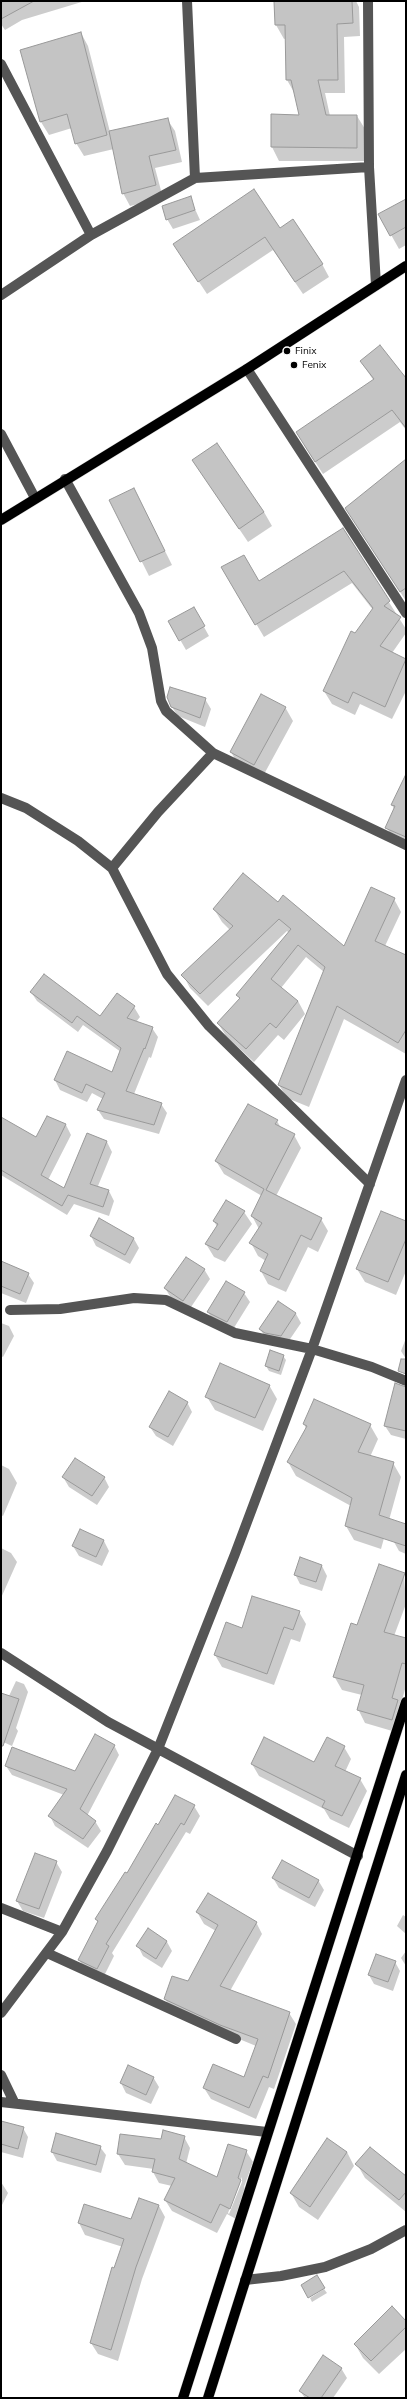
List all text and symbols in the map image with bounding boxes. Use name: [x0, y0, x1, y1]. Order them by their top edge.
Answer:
place label: Finix: [295, 345, 317, 357]
marker: Finix: [282, 346, 292, 356]
place label: Fenix: [302, 359, 326, 371]
marker: Fenix: [289, 360, 299, 370]

